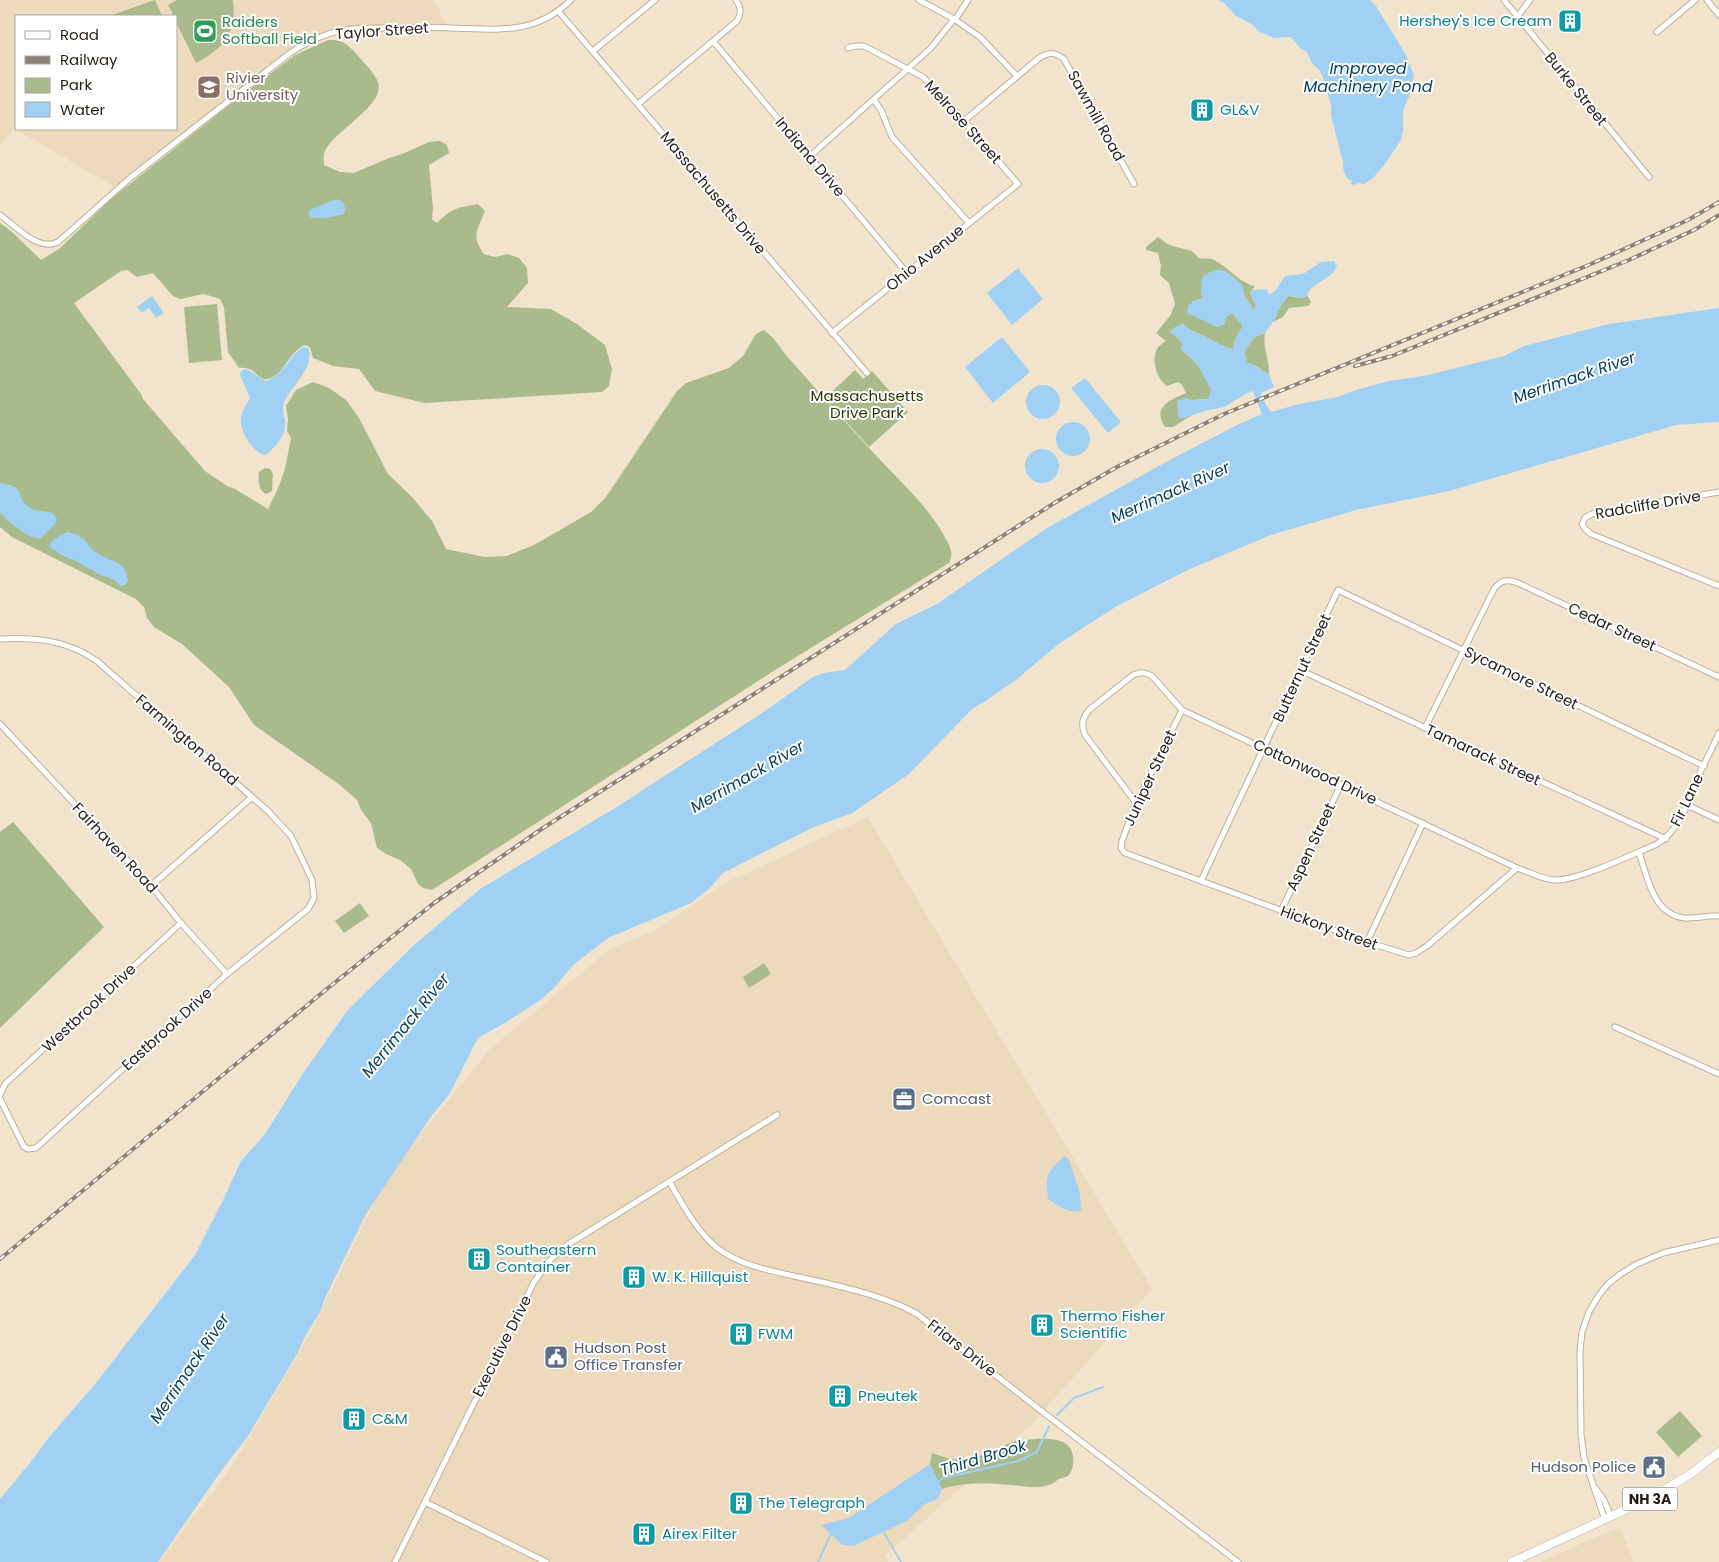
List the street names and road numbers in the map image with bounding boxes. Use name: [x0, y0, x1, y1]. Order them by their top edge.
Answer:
street label: Taylor Street: [335, 17, 429, 44]
street label: Burke Street: [1540, 47, 1613, 130]
street label: Sawmill Road: [1063, 67, 1130, 165]
street label: Melrose Street: [920, 75, 1007, 168]
street label: Indiana Drive: [771, 112, 850, 201]
street label: Massachusetts Drive: [656, 127, 771, 259]
street label: Ohio Avenue: [881, 220, 968, 296]
street label: Radcliffe Drive: [1594, 485, 1702, 524]
street label: Cedar Street: [1565, 597, 1660, 656]
street label: Butternut Street: [1267, 610, 1336, 725]
street label: Sycamore Street: [1461, 641, 1582, 714]
street label: Farmington Road: [131, 689, 243, 790]
street label: Tamarack Street: [1422, 719, 1544, 790]
street label: Juniper Street: [1118, 726, 1181, 829]
street label: Cottonwood Drive: [1250, 734, 1381, 809]
street label: Fir Lane: [1665, 770, 1708, 830]
street label: Fairhaven Road: [68, 798, 163, 898]
street label: Aspen Street: [1281, 799, 1340, 894]
street label: Hickory Street: [1277, 900, 1381, 955]
street label: Westbrook Drive: [37, 959, 140, 1057]
street label: Eastbrook Drive: [117, 982, 217, 1075]
street label: Executive Drive: [467, 1291, 536, 1400]
street label: Friars Drive: [924, 1314, 1001, 1381]
road number: NH 3A: [1622, 1488, 1678, 1510]

